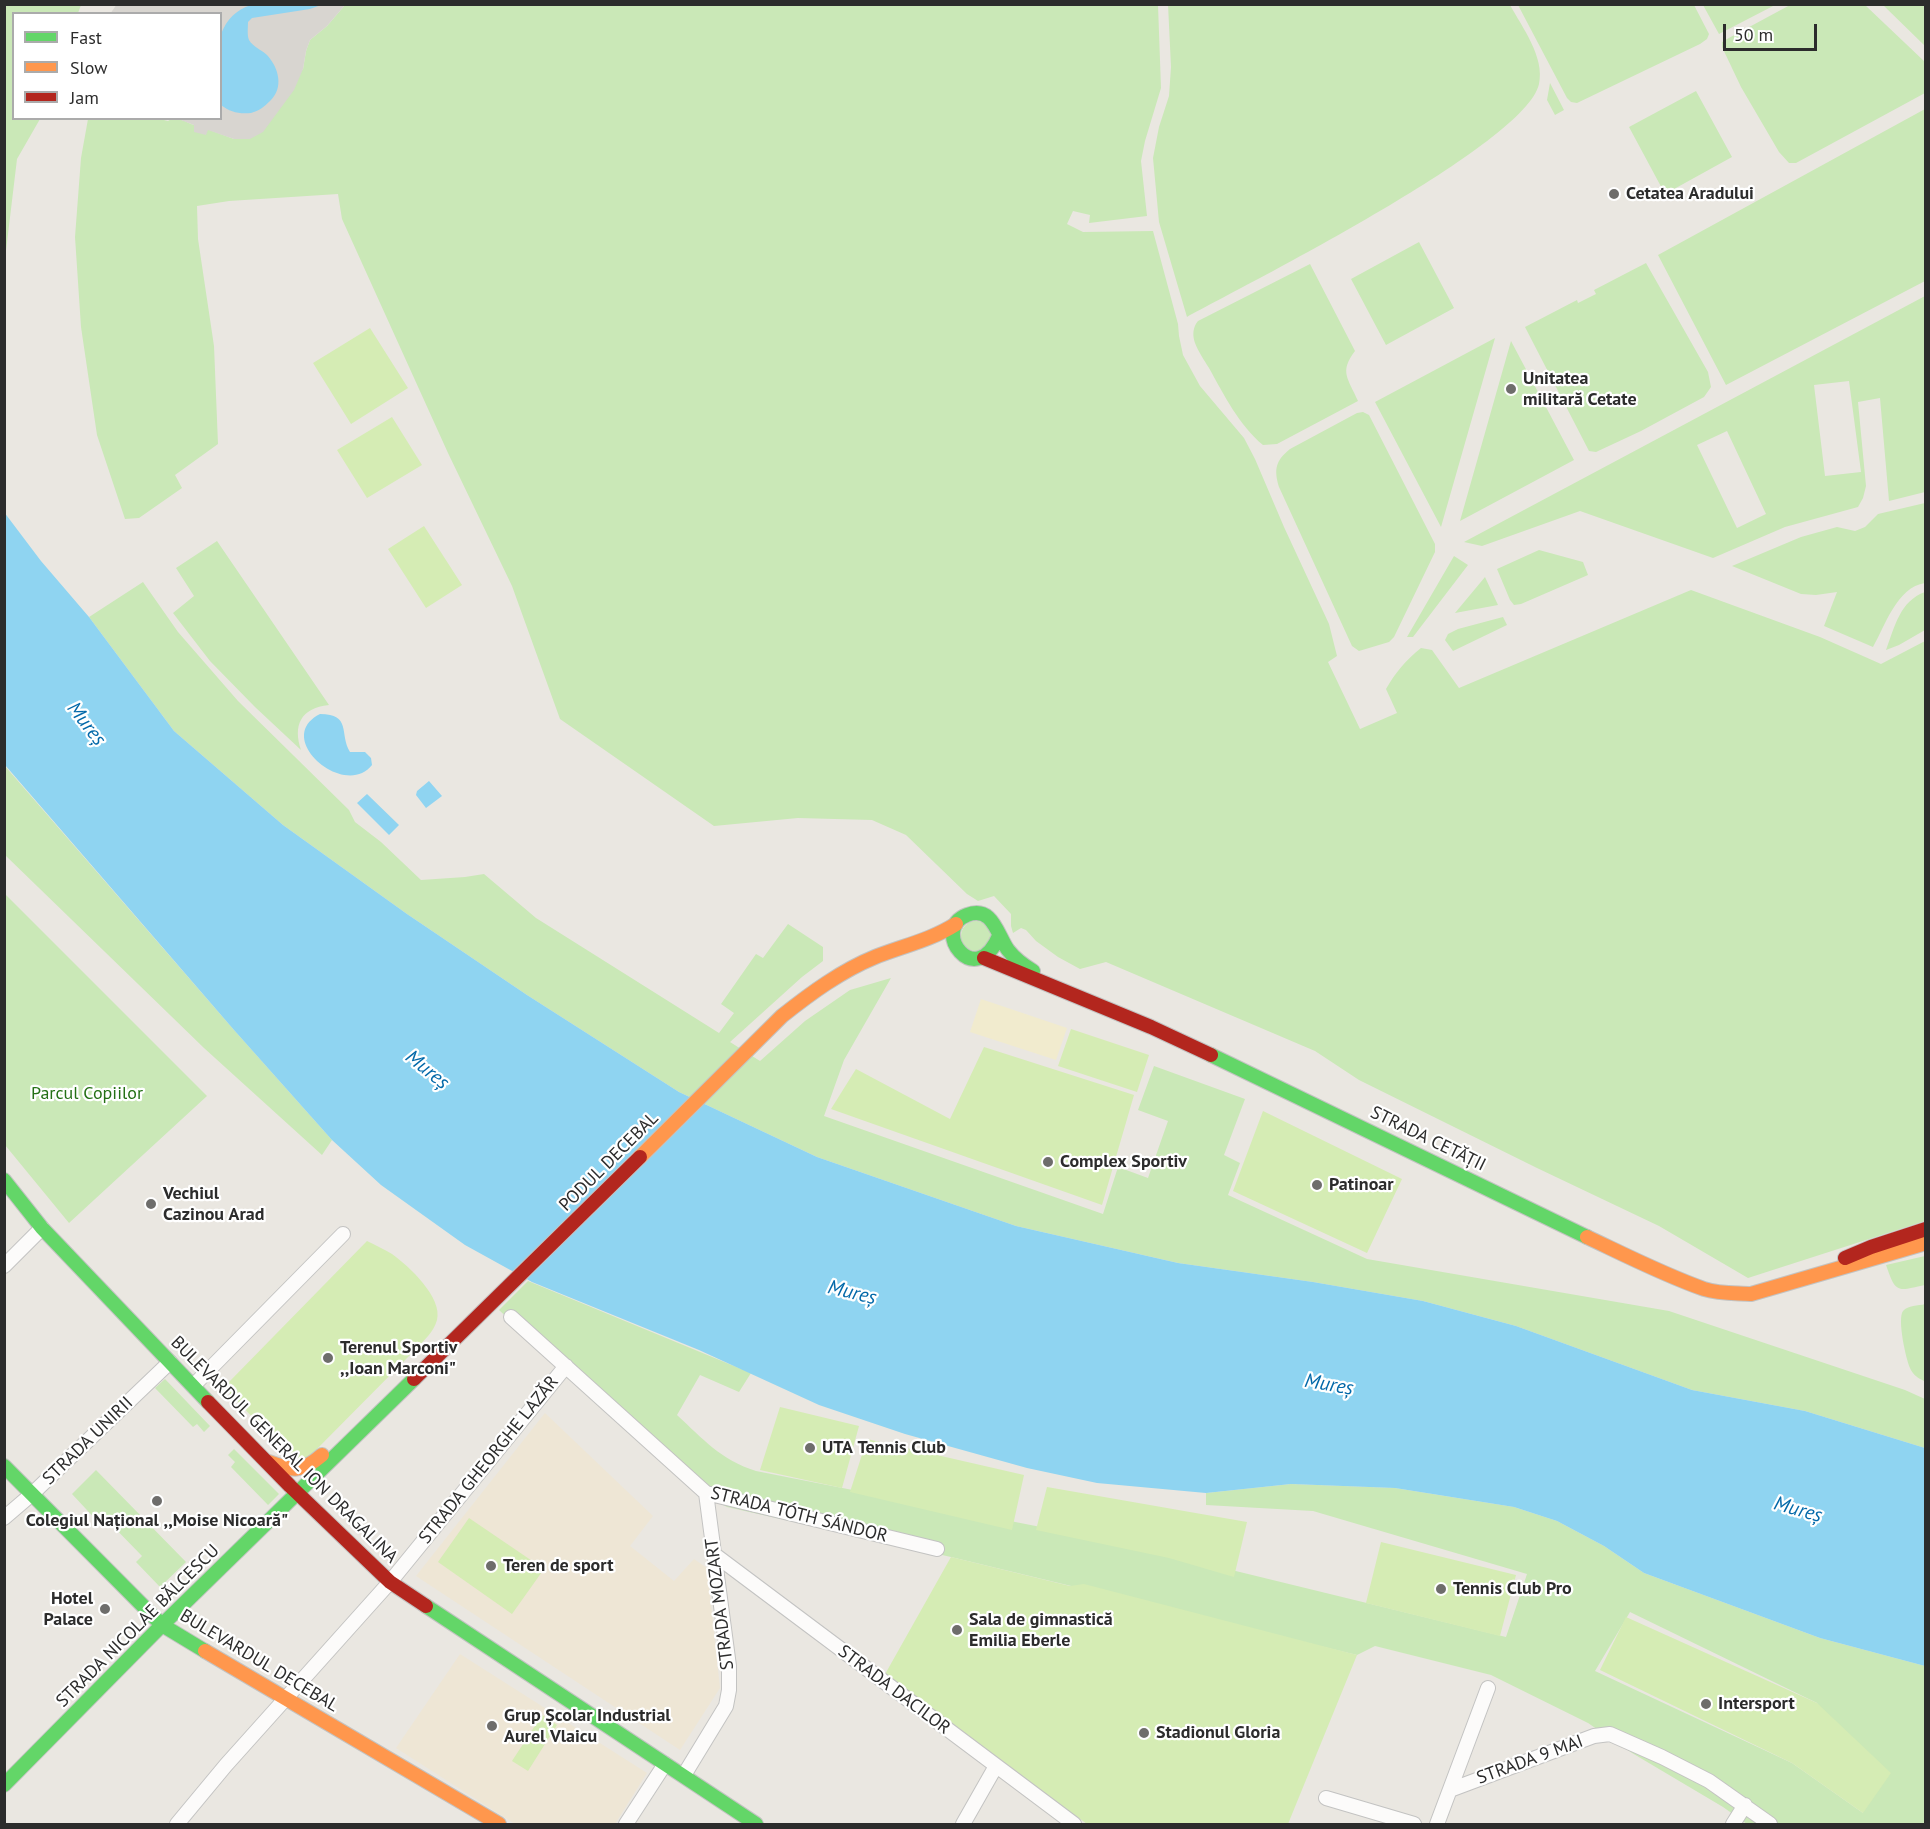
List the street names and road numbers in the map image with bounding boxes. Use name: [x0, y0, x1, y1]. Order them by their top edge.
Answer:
street label: STRADA CETĂȚII: [1367, 1102, 1489, 1176]
street label: PODUL DECEBAL: [555, 1108, 663, 1216]
street label: BULEVARDUL GENERAL ION DRAGALINA: [166, 1332, 402, 1568]
street label: STRADA GHEORGHE LAZĂR: [415, 1372, 563, 1548]
street label: STRADA UNIRII: [38, 1393, 138, 1489]
street label: STRADA TÓTH SÁNDOR: [708, 1483, 890, 1547]
street label: STRADA MOZART: [701, 1537, 739, 1671]
street label: STRADA NICOLAE BĂLCESCU: [52, 1540, 224, 1712]
street label: BULEVARDUL DECEBAL: [176, 1605, 342, 1717]
street label: STRADA DACILOR: [834, 1641, 954, 1739]
street label: STRADA 9 MAI: [1474, 1731, 1586, 1789]

